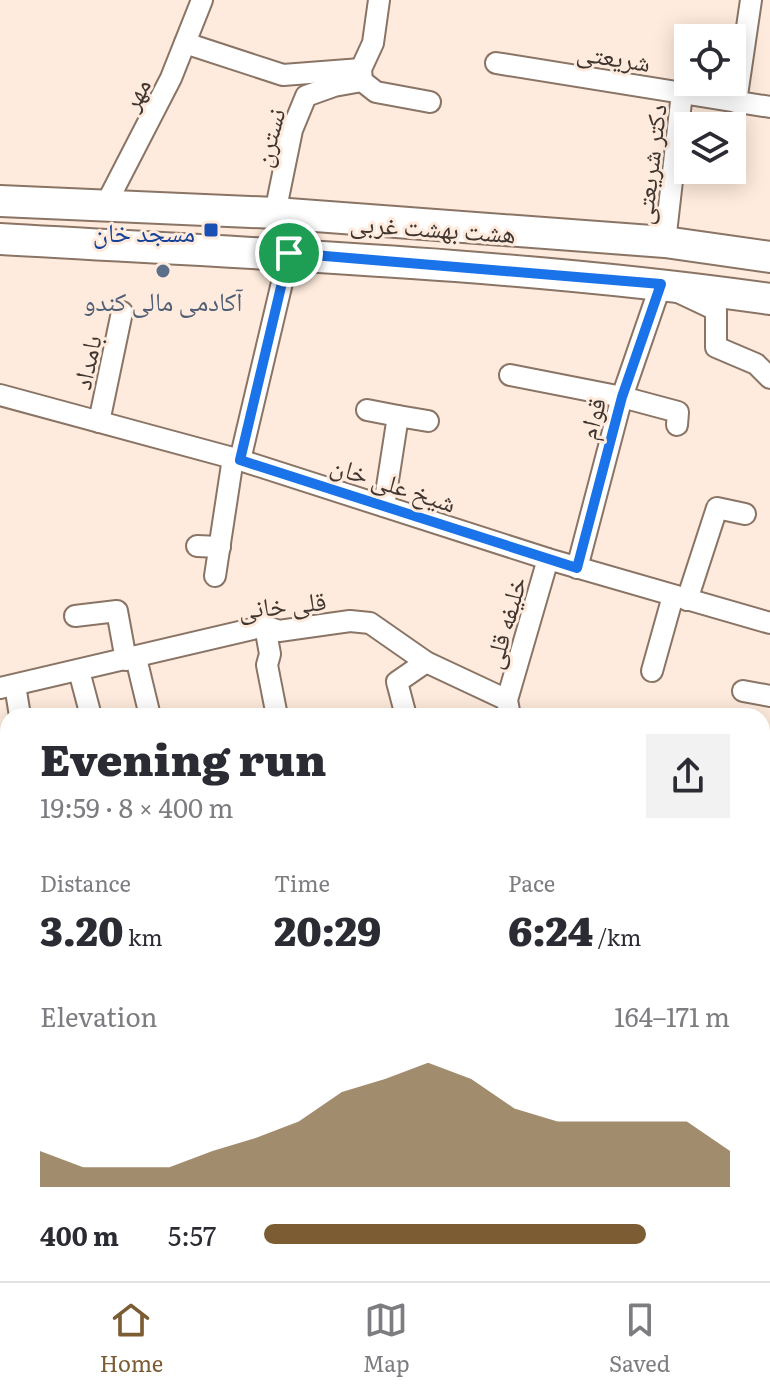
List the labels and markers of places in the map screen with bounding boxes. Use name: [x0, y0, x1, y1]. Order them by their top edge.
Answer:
place label: مسجد خان: [93, 211, 195, 250]
pin: [255, 219, 323, 287]
marker: مسجد خان: [202, 221, 220, 239]
marker: آکادمی مالی کندو: [154, 262, 172, 280]
place label: آکادمی مالی کندو: [83, 280, 244, 319]

